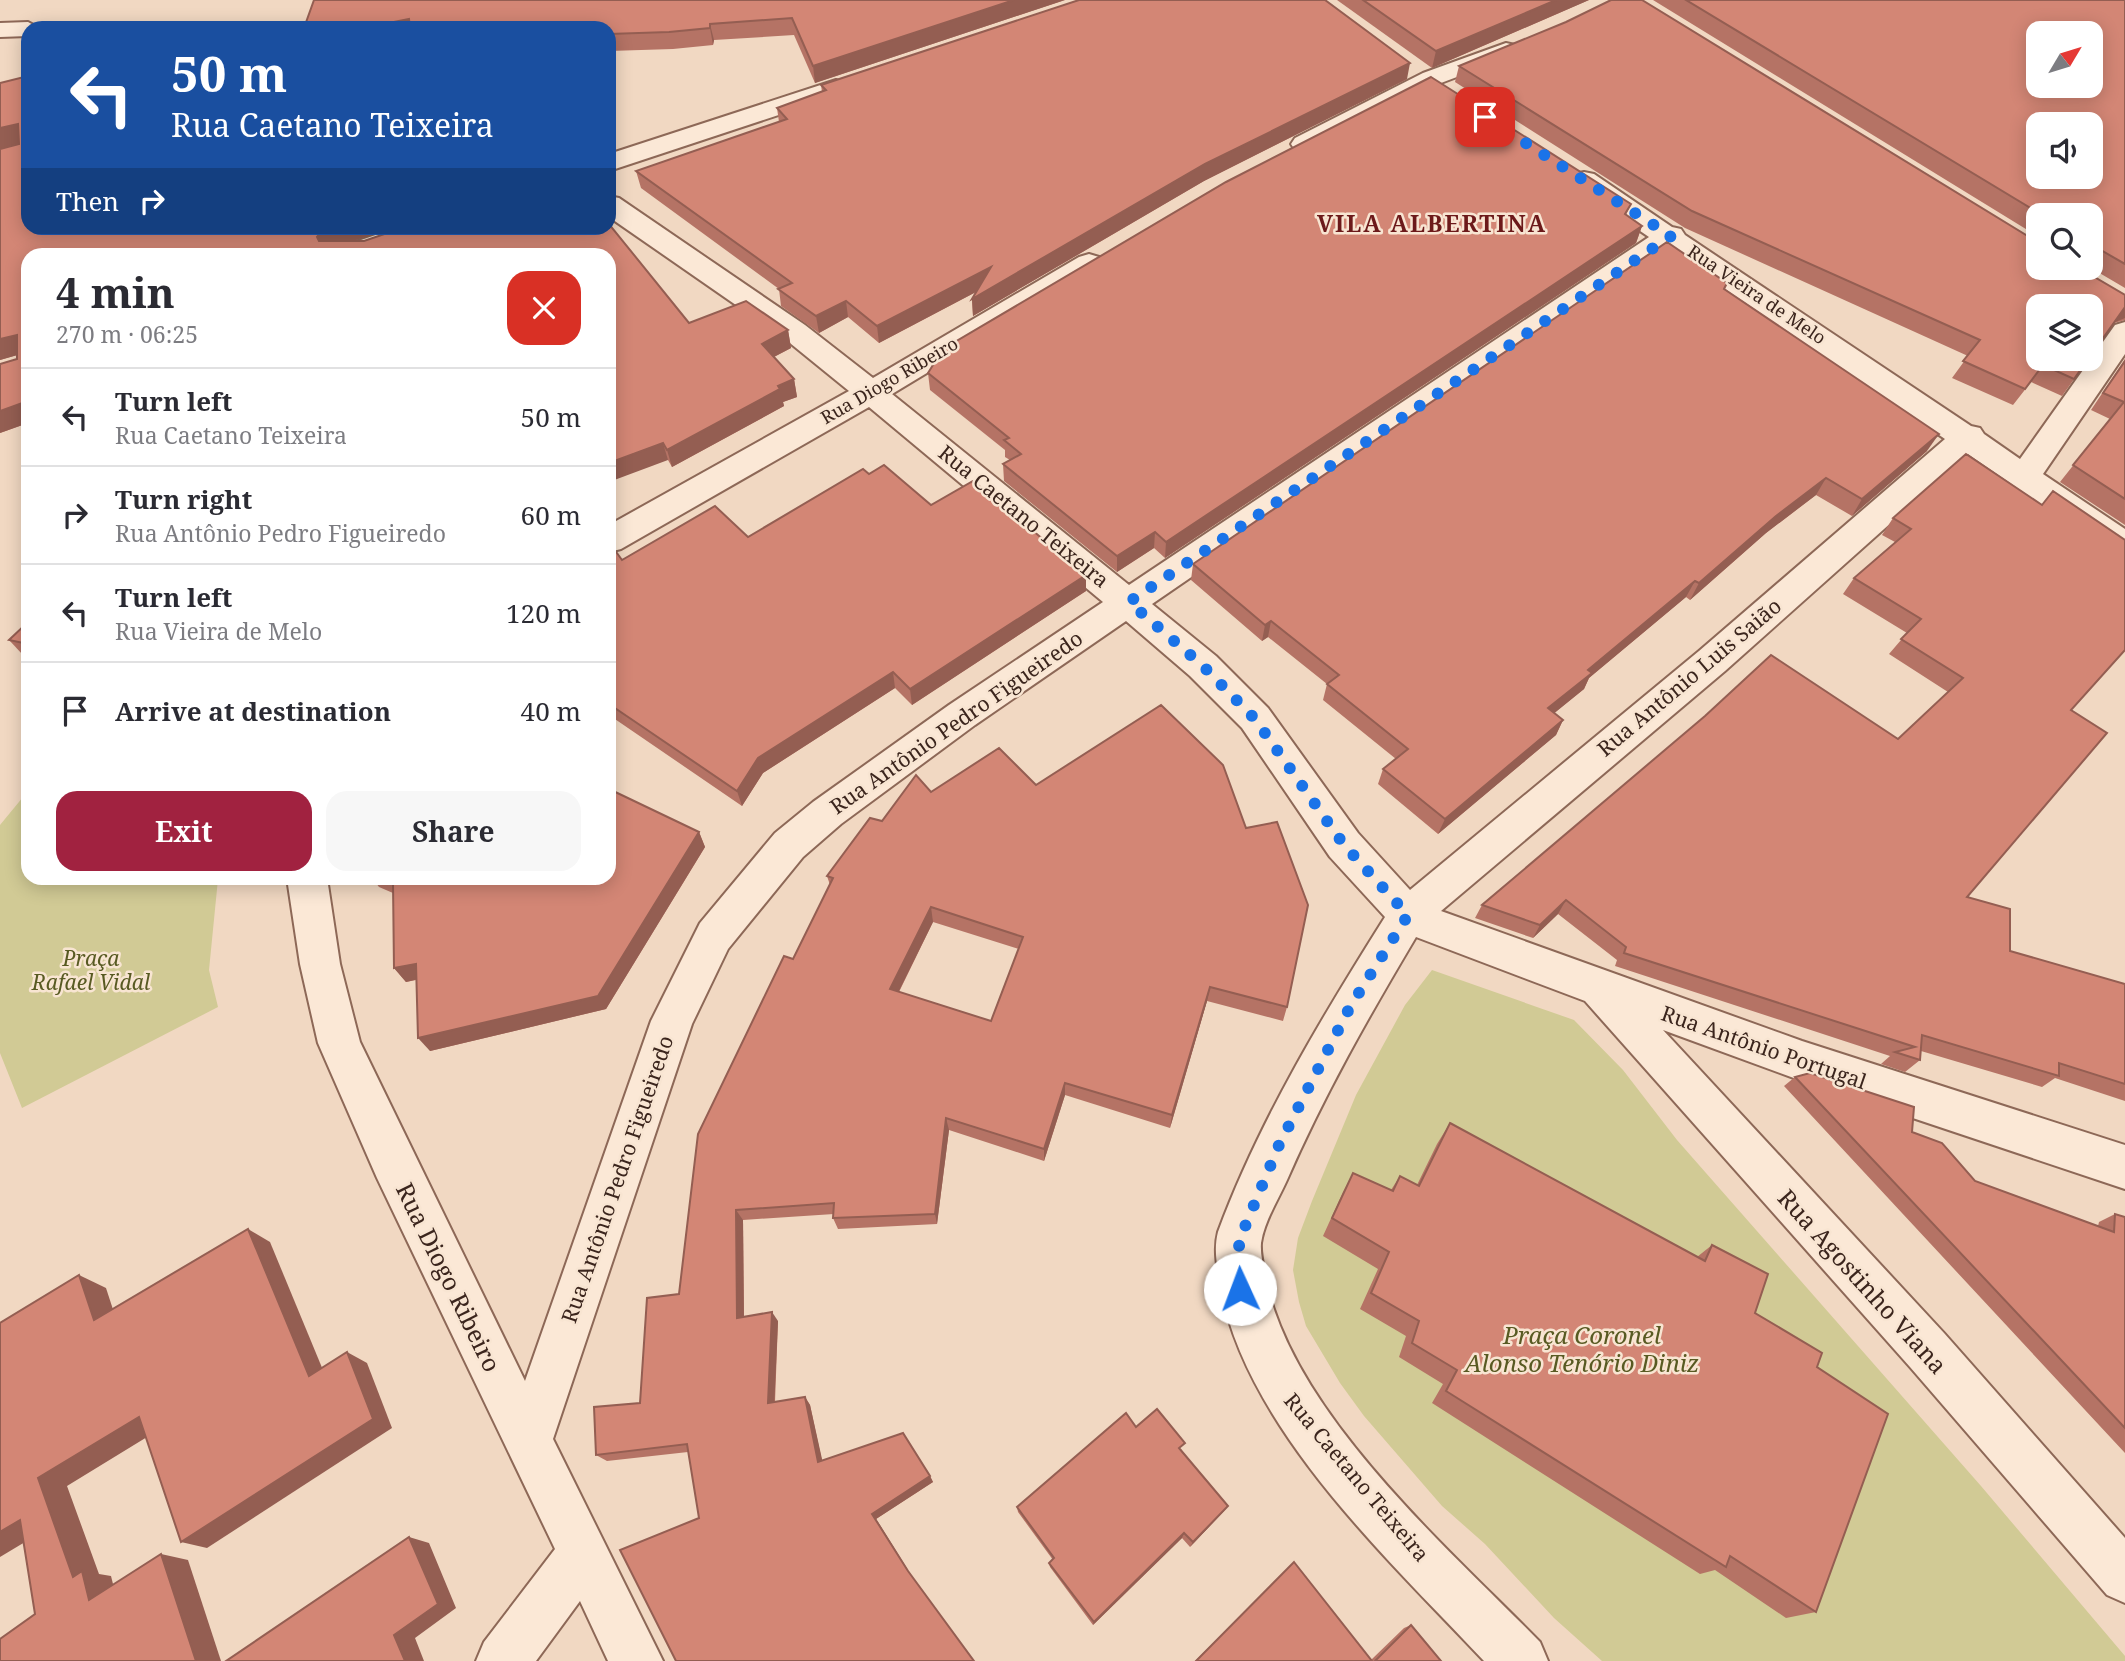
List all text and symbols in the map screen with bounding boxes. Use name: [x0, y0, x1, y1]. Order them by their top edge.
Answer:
north arrow: [2026, 21, 2104, 98]
map controls: [2026, 21, 2103, 371]
text: 50 m: [171, 40, 287, 106]
icon: left: [56, 49, 147, 140]
pin: [1455, 87, 1515, 147]
icon: arrive: [1466, 98, 1504, 136]
text: Rua Caetano Teixeira: [171, 103, 494, 146]
button: sound: [2026, 112, 2103, 189]
icon: right: [133, 182, 171, 220]
text: Then: [56, 183, 119, 219]
button: search: [2026, 203, 2103, 280]
district label: VILA ALBERTINA: [1317, 207, 1547, 239]
street label: Rua Vieira de Melo: [1683, 239, 1831, 349]
text: 4 min: [56, 263, 175, 320]
button: close: [507, 271, 581, 345]
button: layers: [2026, 294, 2103, 371]
text: 270 m · 06:25: [56, 318, 198, 350]
street label: Rua Diogo Ribeiro: [816, 331, 962, 429]
text: Turn left: [115, 383, 232, 419]
icon: left: [56, 398, 94, 436]
text: 50 m: [521, 399, 581, 435]
text: Rua Caetano Teixeira: [115, 419, 347, 451]
street label: Rua Caetano Teixeira: [933, 438, 1115, 594]
text: Turn right: [115, 481, 252, 517]
icon: right: [56, 496, 94, 534]
text: 60 m: [521, 497, 581, 533]
text: Rua Antônio Pedro Figueiredo: [115, 517, 446, 549]
text: Turn left: [115, 579, 232, 615]
street label: Rua Antônio Luis Saião: [1591, 592, 1787, 762]
icon: left: [56, 594, 94, 632]
text: 120 m: [506, 595, 581, 631]
text: Rua Vieira de Melo: [115, 615, 322, 647]
street label: Rua Antônio Pedro Figueiredo: [824, 624, 1088, 820]
icon: arrive: [56, 692, 94, 730]
text: Arrive at destination: [115, 693, 391, 729]
text: 40 m: [521, 693, 581, 729]
button: Exit: [56, 791, 312, 871]
button: Share: [326, 791, 581, 871]
park label: Praça Rafael Vidal: [31, 944, 151, 996]
street label: Rua Antônio Portugal: [1658, 999, 1871, 1095]
street label: Rua Antônio Pedro Figueiredo: [555, 1032, 679, 1326]
street label: Rua Diogo Ribeiro: [389, 1177, 509, 1377]
street label: Rua Agostinho Viana: [1771, 1181, 1955, 1381]
position arrow: [1203, 1252, 1277, 1326]
park label: Praça Coronel Alonso Tenório Diniz: [1463, 1318, 1699, 1379]
street label: Rua Caetano Teixeira: [1278, 1387, 1436, 1567]

